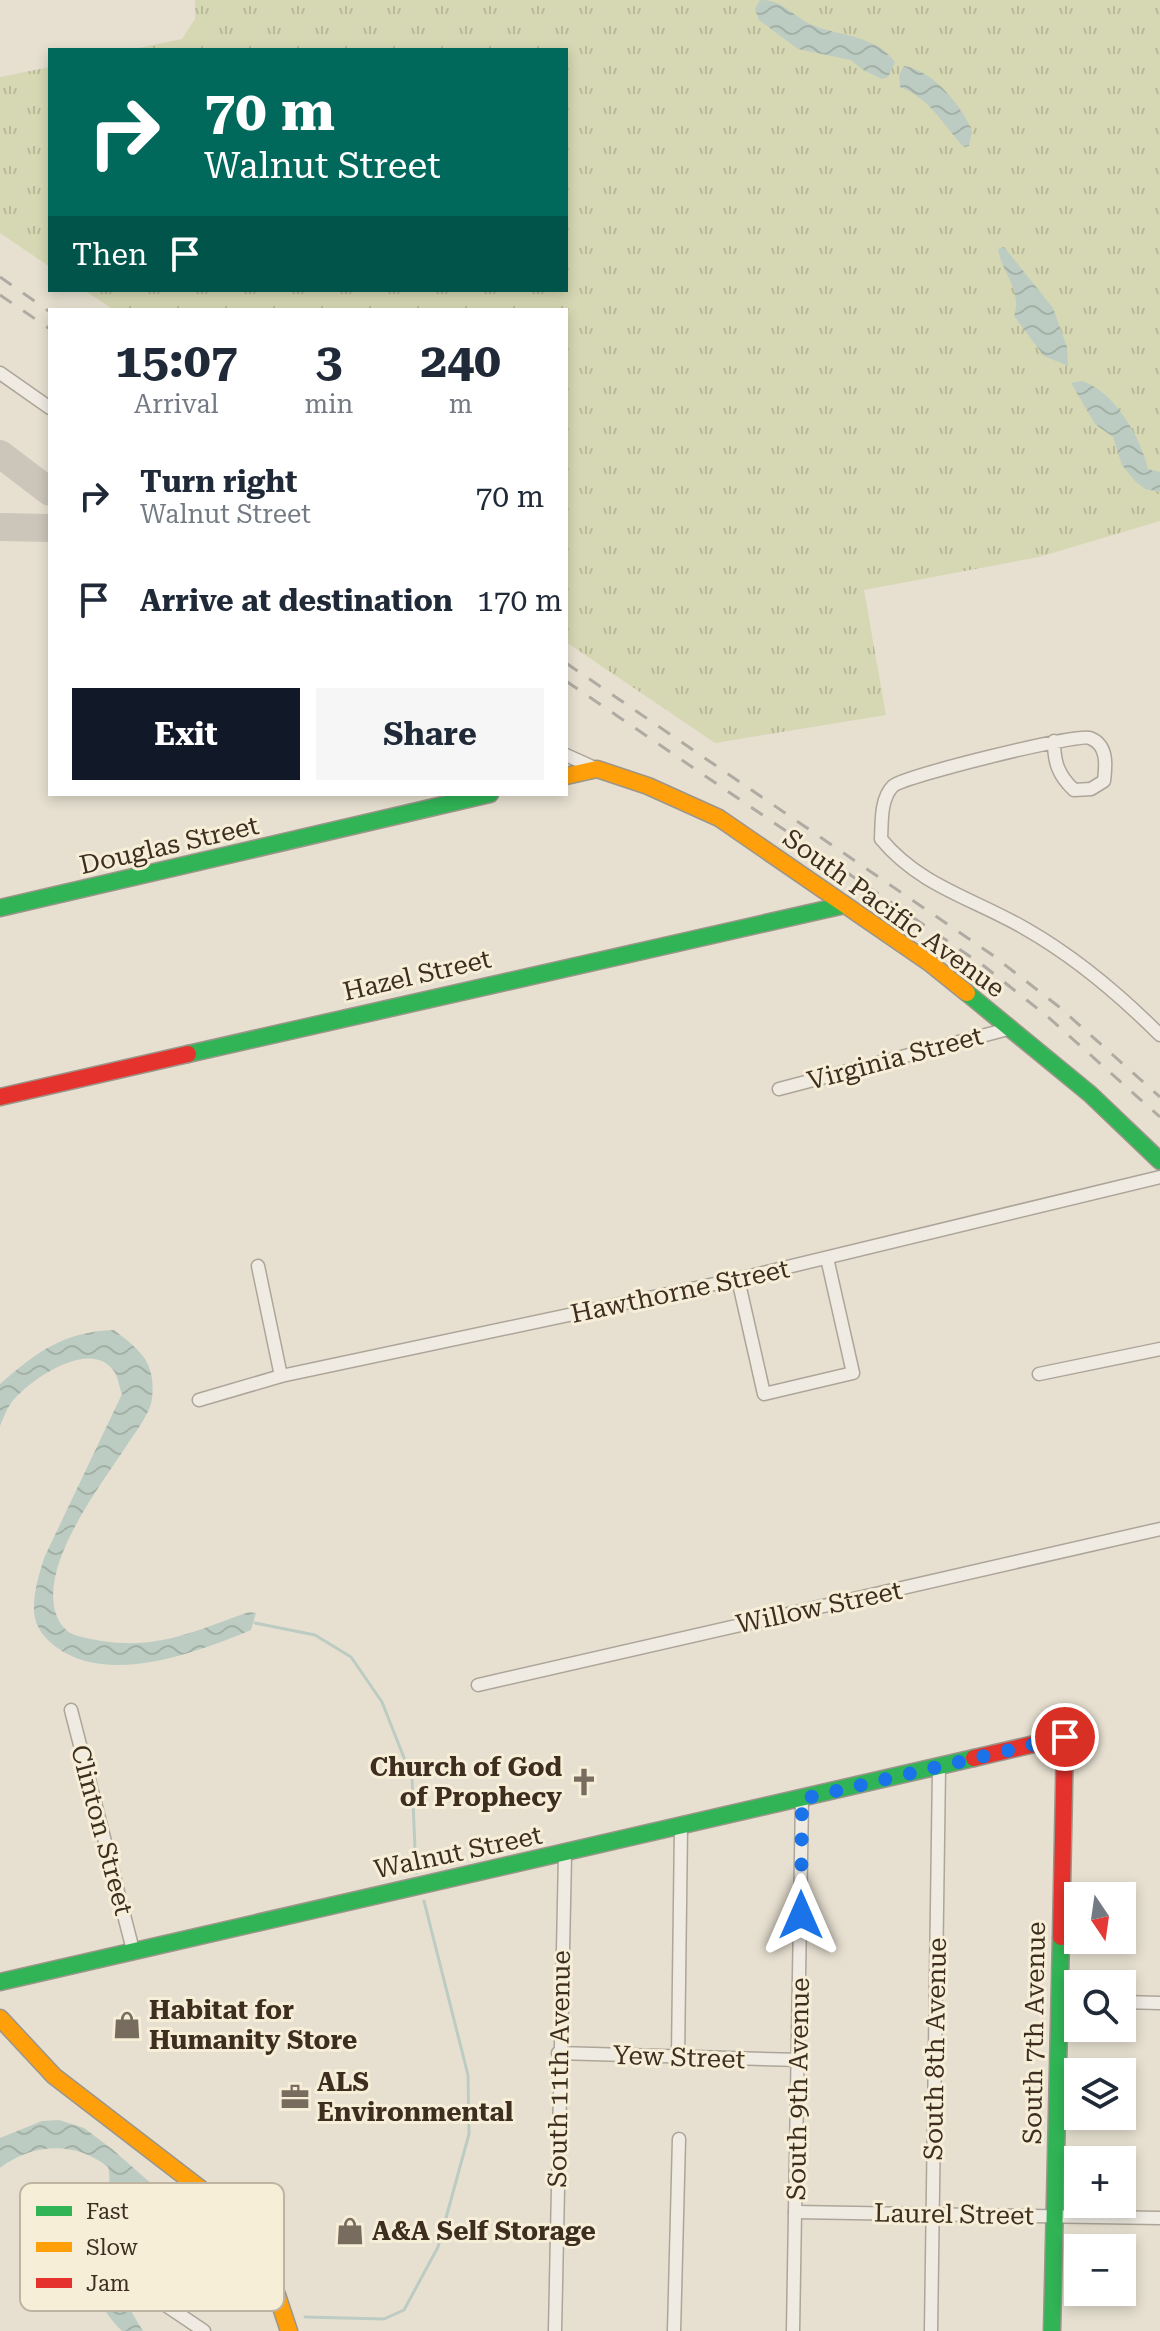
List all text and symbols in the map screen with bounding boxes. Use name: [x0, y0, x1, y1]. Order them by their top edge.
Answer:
text: 70 m: [204, 78, 335, 144]
icon: right: [72, 80, 176, 184]
text: Walnut Street: [204, 145, 441, 187]
icon: arrive: [163, 232, 207, 276]
text: Then: [72, 237, 147, 272]
text: 15:07: [115, 333, 238, 389]
text: 3: [315, 333, 342, 389]
text: 240: [420, 333, 501, 389]
text: Arrival: [134, 389, 219, 419]
text: min: [305, 389, 353, 419]
text: m: [449, 389, 473, 419]
text: Turn right: [140, 464, 297, 499]
icon: right: [72, 474, 116, 518]
text: 70 m: [475, 479, 544, 514]
text: Walnut Street: [140, 499, 311, 529]
icon: arrive: [72, 578, 116, 622]
text: Arrive at destination: [140, 583, 453, 618]
text: 170 m: [477, 583, 562, 618]
button: Exit: [72, 688, 300, 780]
button: Share: [316, 688, 544, 780]
street label: Douglas Street: [77, 810, 262, 880]
street label: South Pacific Avenue: [777, 823, 1011, 1003]
street label: Hazel Street: [340, 943, 494, 1007]
street label: Virginia Street: [804, 1020, 986, 1096]
street label: Hawthorne Street: [568, 1253, 792, 1329]
street label: Willow Street: [733, 1575, 905, 1639]
pin: [1031, 1703, 1099, 1771]
icon: arrive: [1043, 1715, 1087, 1759]
street label: Clinton Street: [65, 1742, 139, 1919]
place label: Church of God of Prophecy: [370, 1752, 562, 1812]
church icon: Church of God of Prophecy: [569, 1767, 599, 1797]
street label: Walnut Street: [371, 1819, 545, 1884]
position arrow: [759, 1873, 843, 1957]
north arrow: [1064, 1882, 1136, 1954]
map controls: [1064, 1882, 1136, 2306]
street label: South 7th Avenue: [1017, 1921, 1051, 2145]
street label: South 8th Avenue: [918, 1937, 952, 2161]
street label: South 11th Avenue: [542, 1950, 576, 2188]
button: search: [1064, 1970, 1136, 2042]
street label: South 9th Avenue: [781, 1977, 815, 2201]
place label: Habitat for Humanity Store: [149, 1995, 357, 2055]
shop icon: Habitat for Humanity Store: [112, 2010, 142, 2040]
street label: Yew Street: [612, 2040, 746, 2074]
button: layers: [1064, 2058, 1136, 2130]
place label: ALS Environmental: [317, 2067, 514, 2127]
office icon: ALS Environmental: [280, 2082, 310, 2112]
button: +: [1064, 2146, 1136, 2218]
legend: [20, 2183, 284, 2311]
street label: Laurel Street: [874, 2198, 1035, 2230]
text: Fast: [86, 2199, 129, 2224]
shop icon: A&A Self Storage: [335, 2216, 365, 2246]
place label: A&A Self Storage: [372, 2216, 596, 2246]
button: −: [1064, 2234, 1136, 2306]
text: Slow: [86, 2235, 139, 2260]
text: Jam: [86, 2271, 130, 2296]

